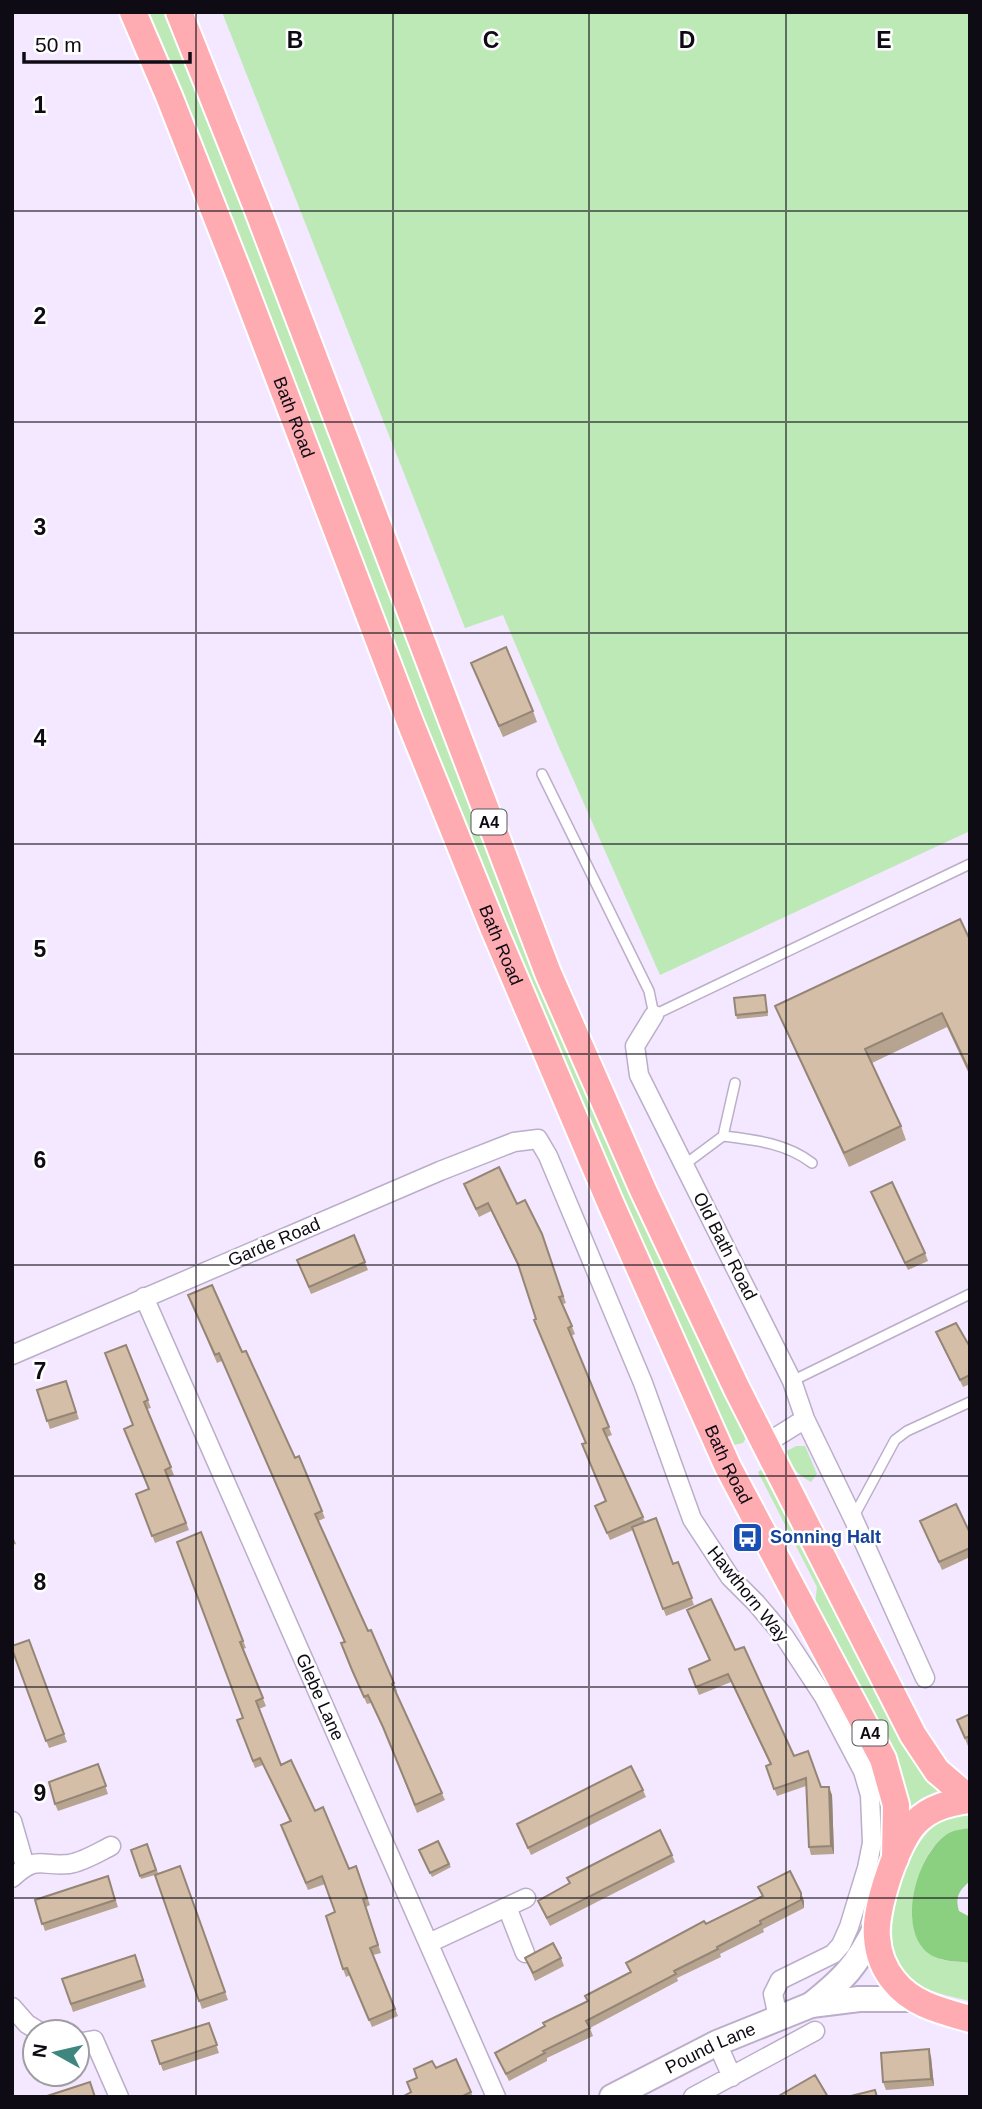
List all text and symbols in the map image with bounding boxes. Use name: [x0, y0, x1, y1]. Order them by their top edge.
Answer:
scale bar: [24, 21, 191, 65]
text: B: [287, 27, 303, 53]
text: C: [483, 27, 499, 53]
text: D: [679, 27, 695, 53]
text: E: [876, 27, 892, 53]
text: 50 m: [35, 33, 82, 56]
text: 1: [34, 92, 47, 118]
text: 2: [34, 303, 46, 329]
street label: Bath Road: [269, 374, 318, 461]
text: 3: [34, 514, 46, 540]
text: 4: [34, 725, 47, 751]
road number: A4: [472, 810, 506, 834]
street label: Bath Road: [475, 902, 527, 988]
text: 5: [34, 936, 47, 962]
text: 6: [34, 1147, 46, 1173]
street label: Old Bath Road: [689, 1189, 761, 1303]
street label: Garde Road: [225, 1214, 323, 1270]
text: 7: [34, 1358, 46, 1384]
street label: Bath Road: [701, 1422, 756, 1507]
bus stop icon: Sonning Halt: [730, 1520, 764, 1554]
place label: Sonning Halt: [770, 1527, 881, 1547]
street label: Hawthorn Way: [703, 1542, 793, 1646]
text: 8: [34, 1569, 47, 1595]
street label: Glebe Lane: [292, 1650, 348, 1744]
road number: A4: [852, 1721, 888, 1746]
text: 9: [34, 1780, 46, 1806]
north arrow: [21, 2018, 91, 2088]
street label: Pound Lane: [662, 2019, 758, 2078]
text: N: [28, 2042, 51, 2059]

